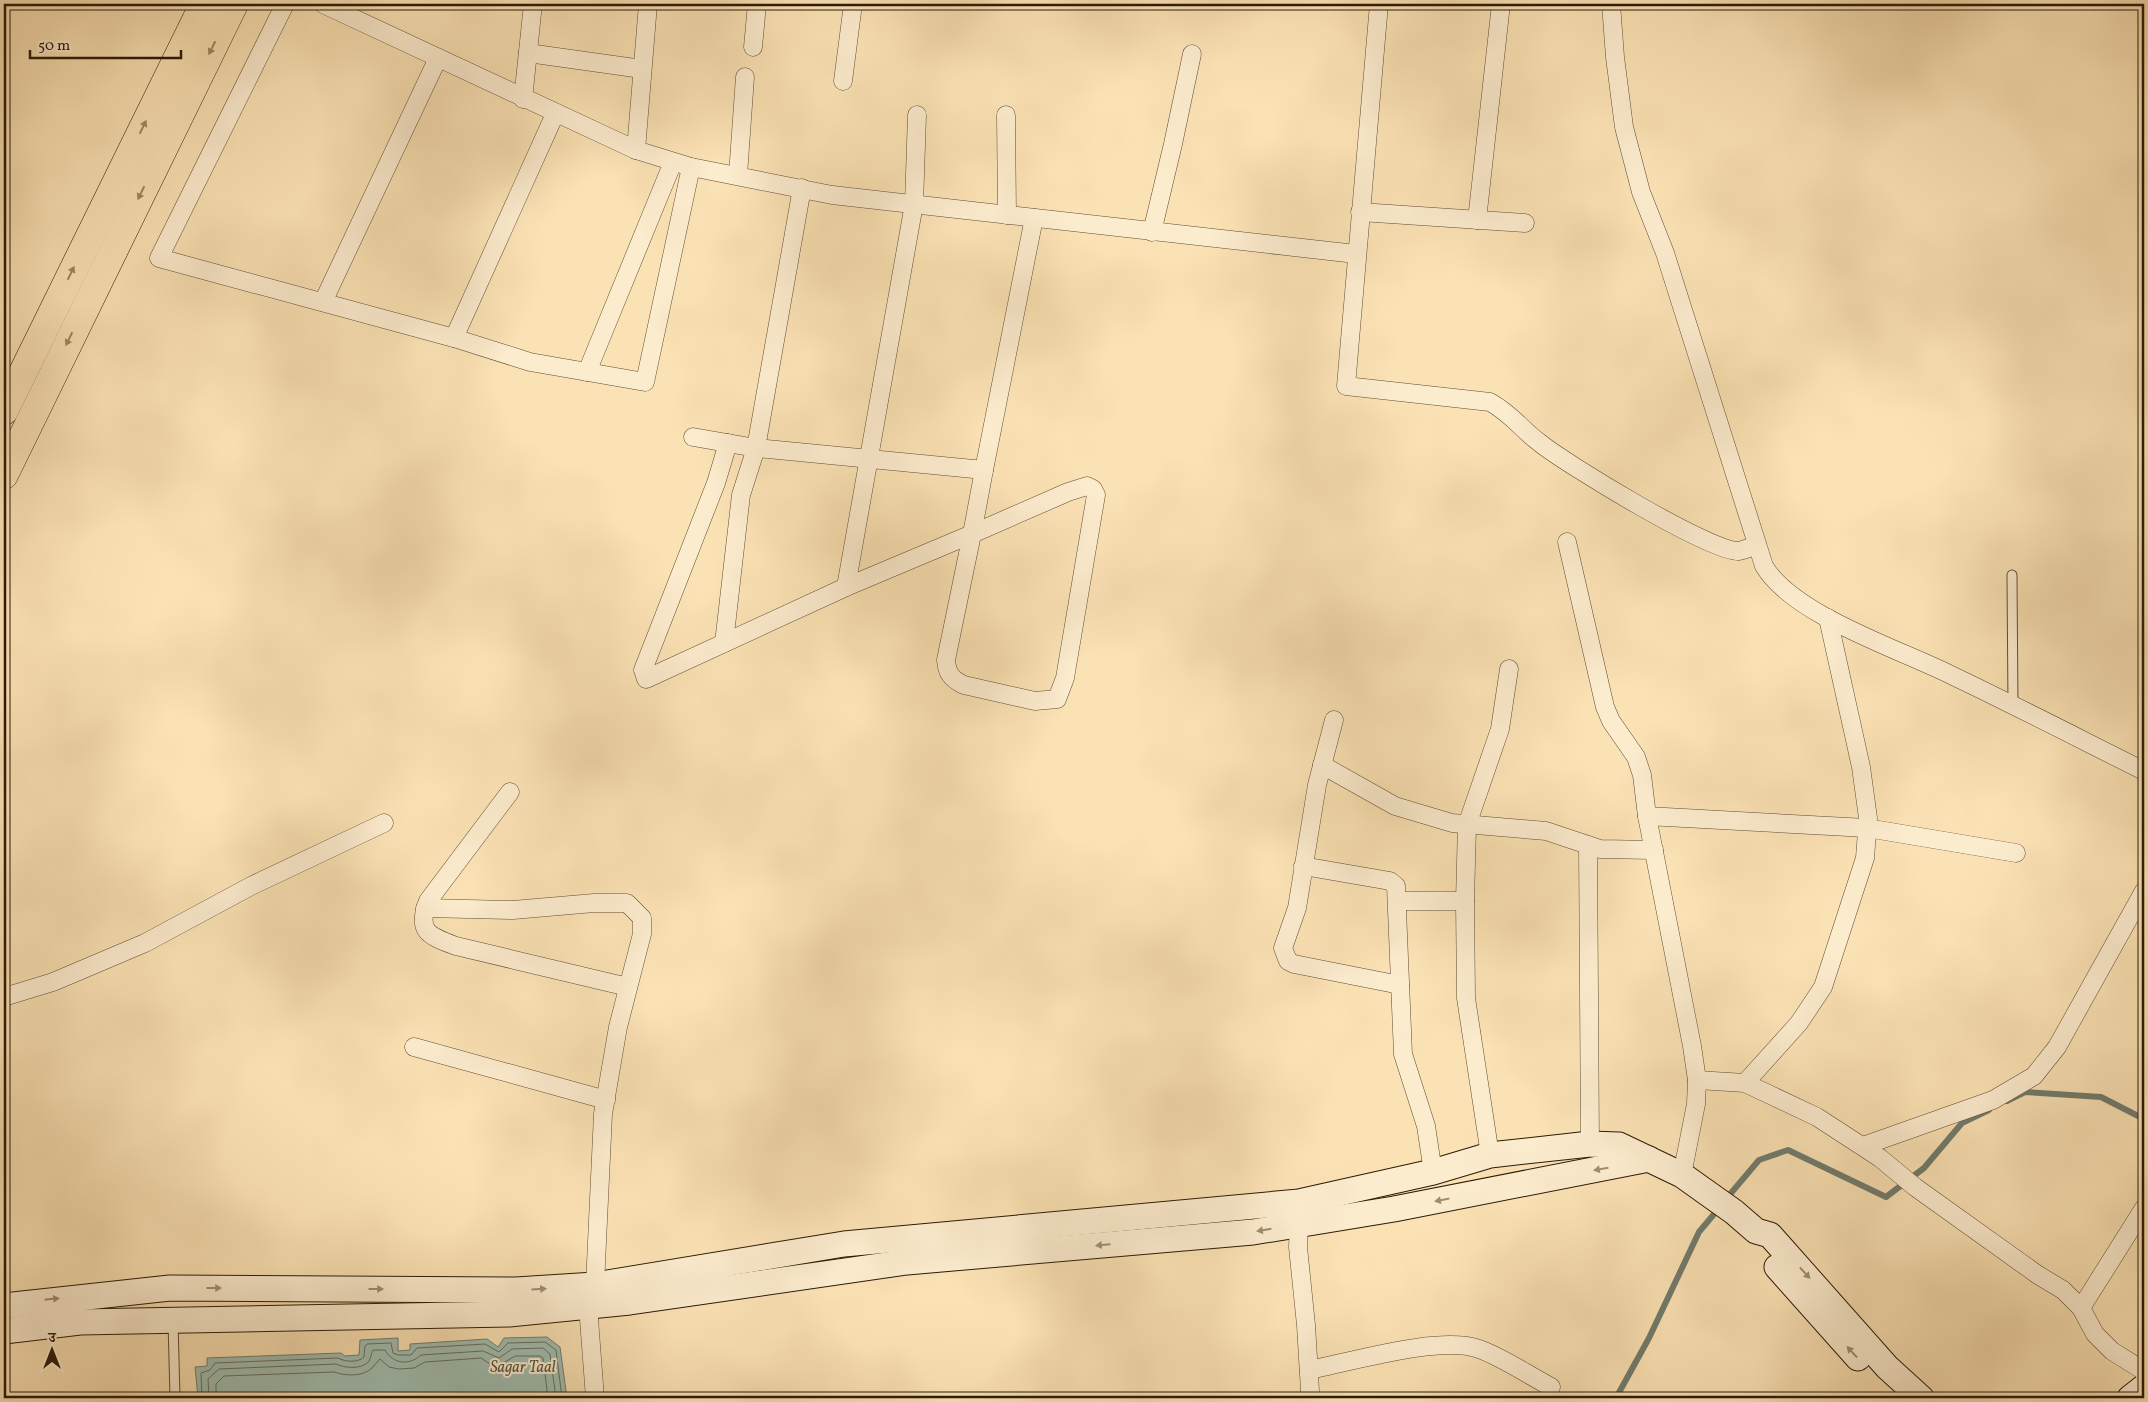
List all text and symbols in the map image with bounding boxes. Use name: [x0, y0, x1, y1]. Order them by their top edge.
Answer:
scale bar: [30, 28, 181, 60]
text: 50 m: [38, 36, 70, 57]
one-way arrow: [208, 40, 216, 55]
one-way arrow: [139, 120, 147, 134]
one-way arrow: [137, 186, 145, 201]
one-way arrow: [67, 266, 75, 280]
one-way arrow: [65, 332, 73, 346]
one-way arrow: [1593, 1165, 1609, 1173]
one-way arrow: [1433, 1196, 1449, 1204]
one-way arrow: [1256, 1226, 1272, 1234]
one-way arrow: [1094, 1241, 1110, 1249]
one-way arrow: [1799, 1267, 1811, 1279]
one-way arrow: [206, 1284, 222, 1292]
one-way arrow: [531, 1284, 547, 1292]
one-way arrow: [369, 1285, 385, 1293]
one-way arrow: [44, 1295, 60, 1303]
north arrow: [28, 1324, 78, 1374]
text: उ: [47, 1329, 56, 1348]
one-way arrow: [1846, 1347, 1858, 1359]
water label: Sagar Taal: [490, 1357, 556, 1379]

